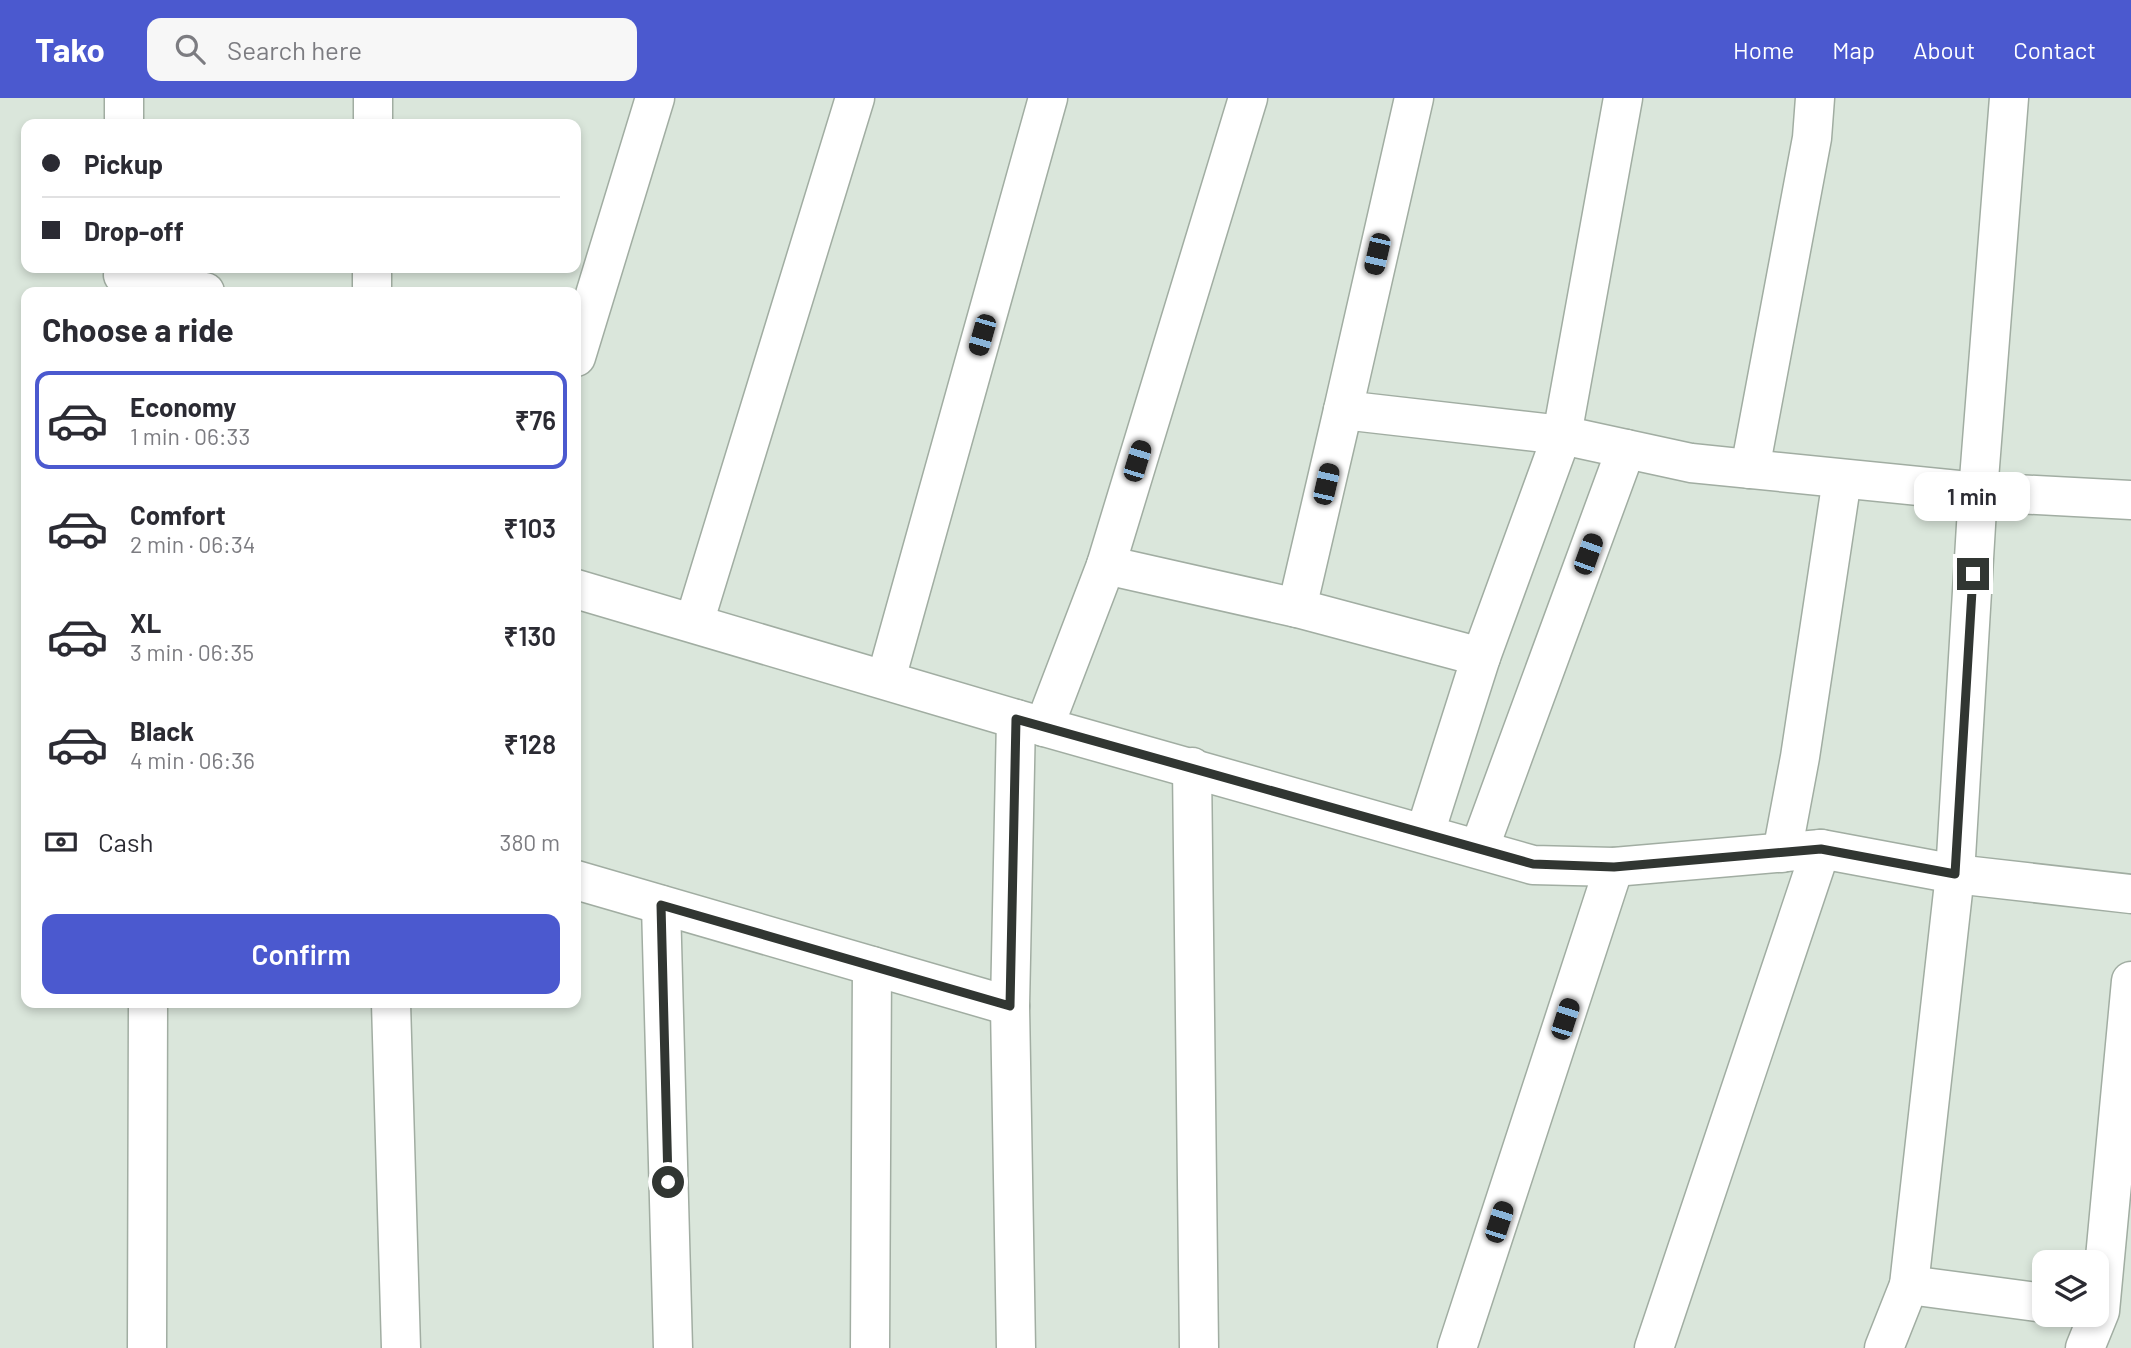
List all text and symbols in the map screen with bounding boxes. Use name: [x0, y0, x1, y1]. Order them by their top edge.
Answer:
search box: [147, 18, 637, 81]
text: Tako: [35, 29, 105, 69]
icon: search: [171, 30, 209, 68]
text: Search here: [227, 34, 362, 65]
text: Home: [1733, 35, 1794, 64]
text: Map: [1832, 35, 1875, 64]
text: About: [1913, 35, 1975, 64]
text: Contact: [2013, 35, 2096, 64]
text: Pickup: [84, 148, 163, 179]
text: Drop-off: [84, 215, 184, 246]
car: [1363, 231, 1392, 277]
text: Choose a ride: [42, 310, 234, 348]
car: [967, 312, 998, 358]
icon: car: [46, 389, 109, 452]
text: Economy: [130, 391, 236, 422]
text: ₹76: [515, 404, 556, 435]
text: 1 min · 06:33: [130, 422, 250, 450]
car: [1121, 438, 1154, 484]
car: [1312, 461, 1341, 507]
callout: 1 min: [1915, 472, 2031, 522]
text: 1 min: [1947, 482, 1997, 510]
icon: car: [46, 497, 109, 560]
text: Comfort: [130, 499, 226, 530]
text: ₹103: [503, 512, 556, 543]
text: 2 min · 06:34: [130, 530, 255, 558]
car: [1571, 531, 1606, 577]
route end: [1957, 558, 1989, 590]
icon: car: [46, 605, 109, 668]
text: XL: [130, 607, 161, 638]
text: ₹130: [503, 620, 556, 651]
text: 3 min · 06:35: [130, 638, 254, 666]
icon: car: [46, 713, 109, 776]
text: Black: [130, 715, 194, 746]
text: ₹128: [504, 728, 556, 759]
text: 4 min · 06:36: [130, 746, 255, 774]
icon: cash: [42, 823, 80, 861]
text: Cash: [98, 826, 153, 857]
text: 380 m: [500, 828, 560, 856]
button: Confirm: [42, 914, 560, 994]
car: [1549, 996, 1582, 1042]
route start: [652, 1166, 684, 1198]
car: [1483, 1199, 1516, 1245]
map controls: [2032, 1250, 2109, 1327]
button: layers: [2032, 1250, 2109, 1327]

